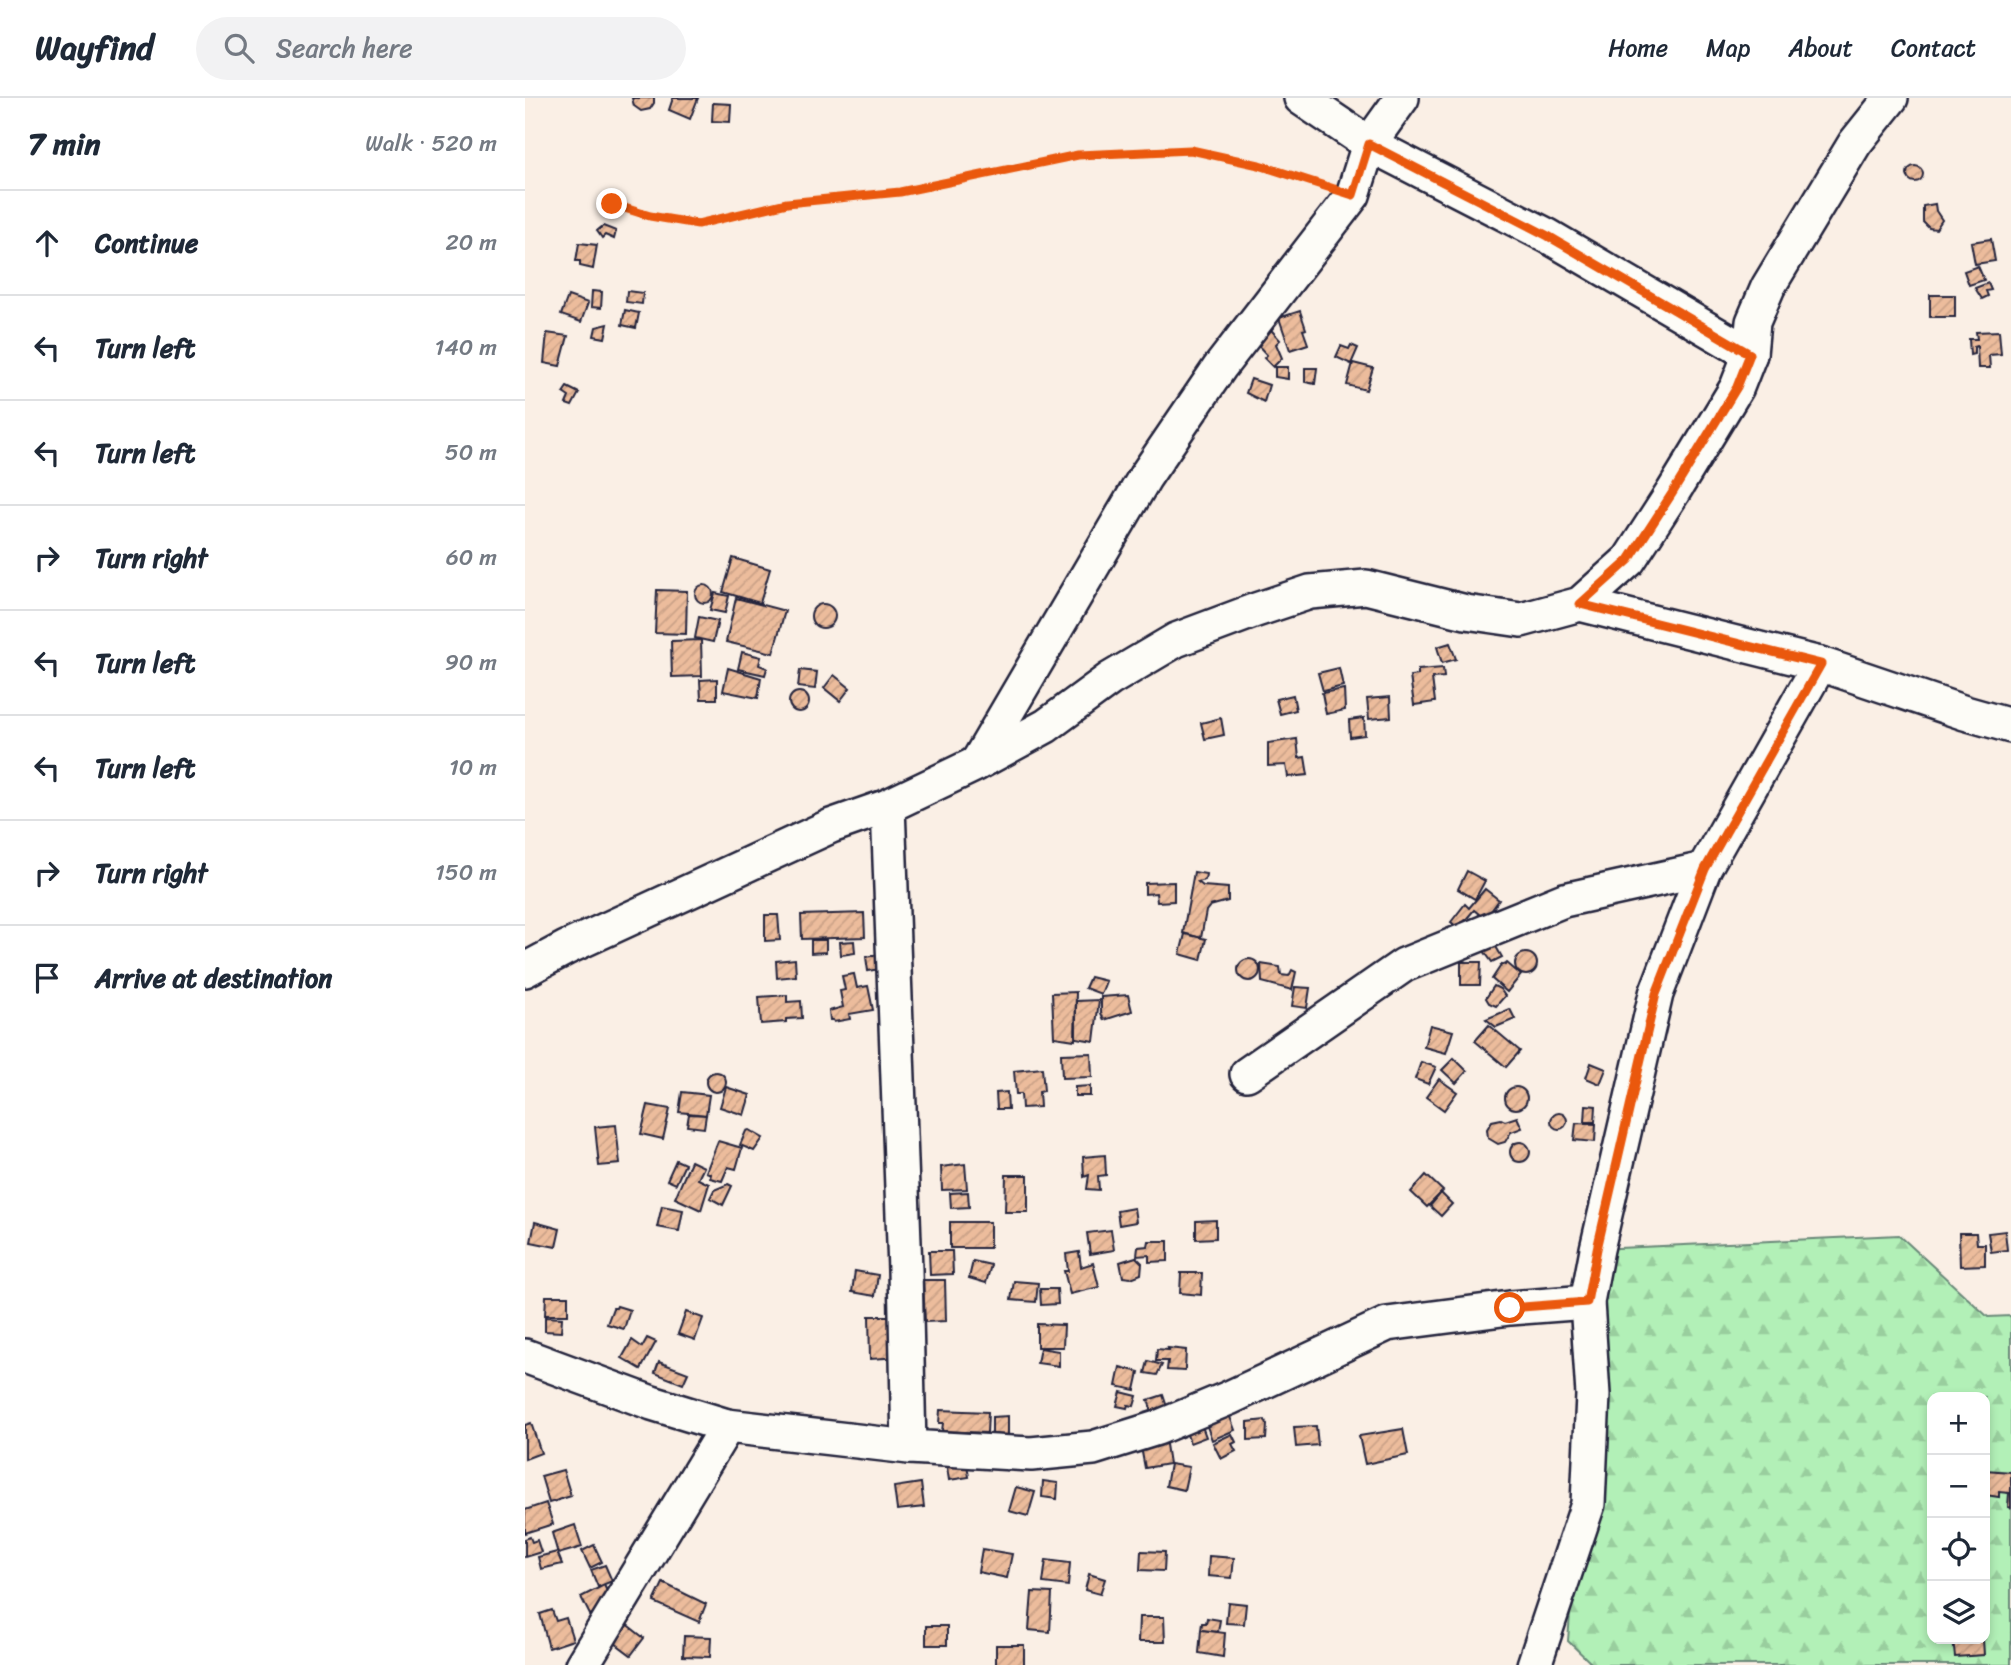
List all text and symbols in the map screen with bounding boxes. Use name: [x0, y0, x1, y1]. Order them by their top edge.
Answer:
search box: [196, 17, 686, 80]
text: Wayfind: [35, 19, 154, 77]
text: Search here: [276, 25, 413, 71]
text: Home: [1608, 27, 1668, 69]
text: Map: [1706, 27, 1750, 69]
text: About: [1788, 27, 1853, 69]
text: Contact: [1891, 27, 1976, 69]
icon: search: [220, 29, 258, 67]
text: 7 min: [28, 117, 100, 171]
text: Walk · 520 m: [365, 123, 497, 164]
route end: [596, 188, 627, 219]
text: Continue: [95, 220, 198, 266]
text: 20 m: [446, 222, 497, 263]
icon: ahead: [28, 224, 66, 262]
text: Turn left: [95, 325, 195, 371]
text: 140 m: [435, 327, 497, 368]
icon: left: [28, 329, 66, 367]
text: Turn left: [95, 430, 195, 476]
text: 50 m: [445, 432, 497, 473]
icon: left: [28, 434, 66, 472]
text: Turn right: [95, 535, 208, 581]
text: 60 m: [446, 537, 497, 578]
icon: right: [28, 539, 66, 577]
text: Turn left: [95, 640, 195, 686]
text: 90 m: [445, 642, 497, 683]
icon: left: [28, 644, 66, 682]
text: Turn left: [95, 745, 195, 791]
text: 10 m: [449, 747, 497, 788]
icon: left: [28, 749, 66, 787]
text: Turn right: [95, 850, 208, 896]
text: 150 m: [435, 852, 497, 893]
icon: right: [28, 854, 66, 892]
text: Arrive at destination: [95, 955, 332, 1001]
icon: arrive: [28, 959, 66, 997]
route start: [1494, 1292, 1525, 1323]
map controls: [1927, 1392, 1990, 1644]
button: +: [1927, 1392, 1990, 1455]
button: −: [1927, 1455, 1990, 1518]
button: locate: [1927, 1518, 1990, 1581]
button: layers: [1927, 1581, 1990, 1644]

